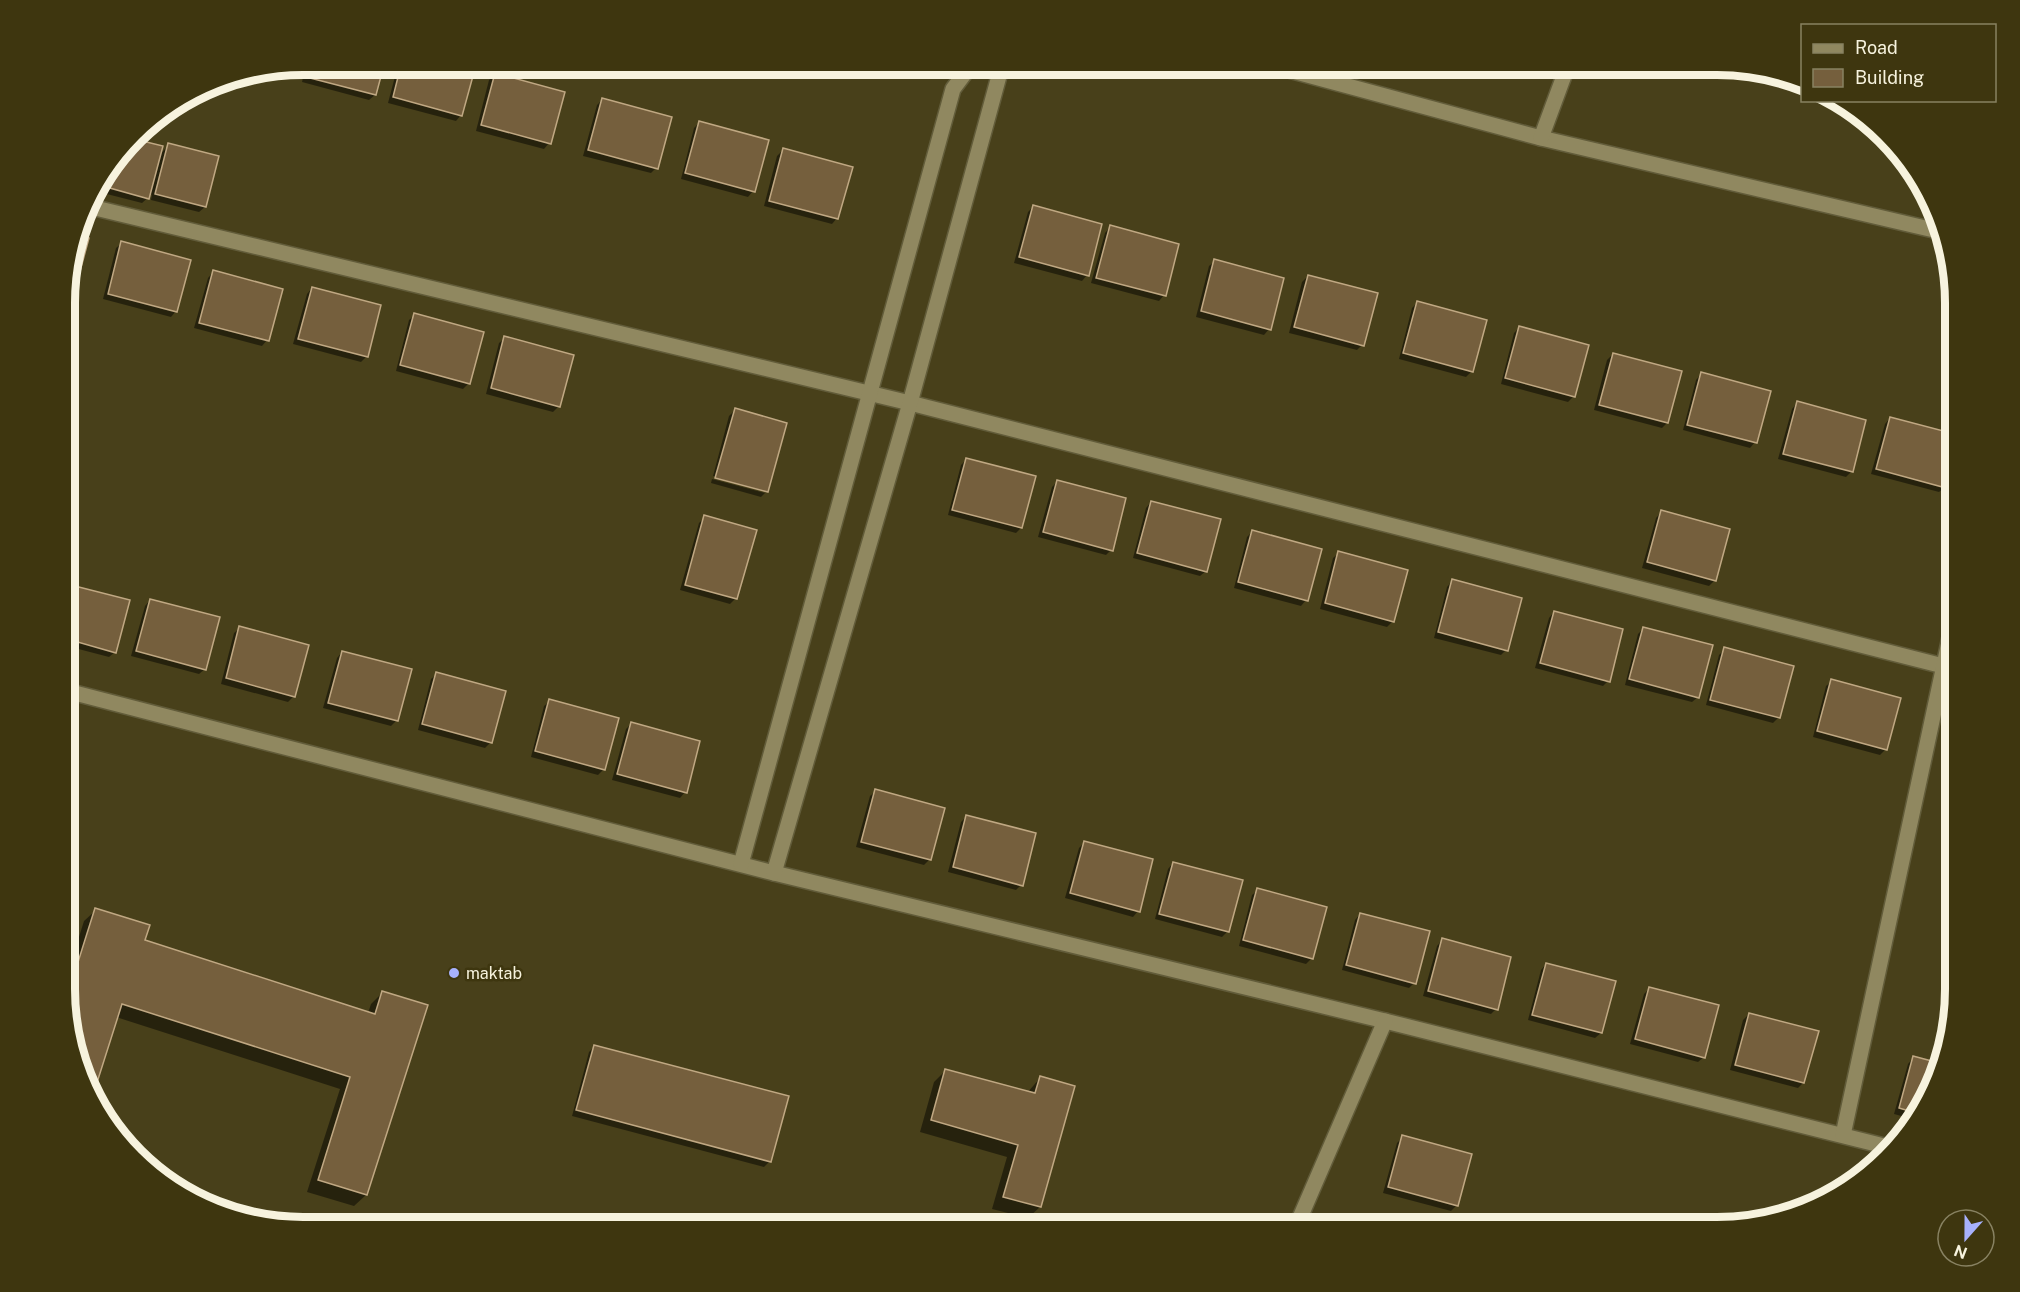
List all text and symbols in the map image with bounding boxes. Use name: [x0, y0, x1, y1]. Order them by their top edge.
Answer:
legend: [1801, 24, 1996, 102]
text: Road: [1855, 37, 1898, 58]
text: Building: [1855, 67, 1924, 88]
place label: maktab: [466, 964, 522, 983]
marker: maktab: [447, 966, 461, 980]
north arrow: [1936, 1208, 1996, 1268]
text: N: [1952, 1240, 1970, 1263]

